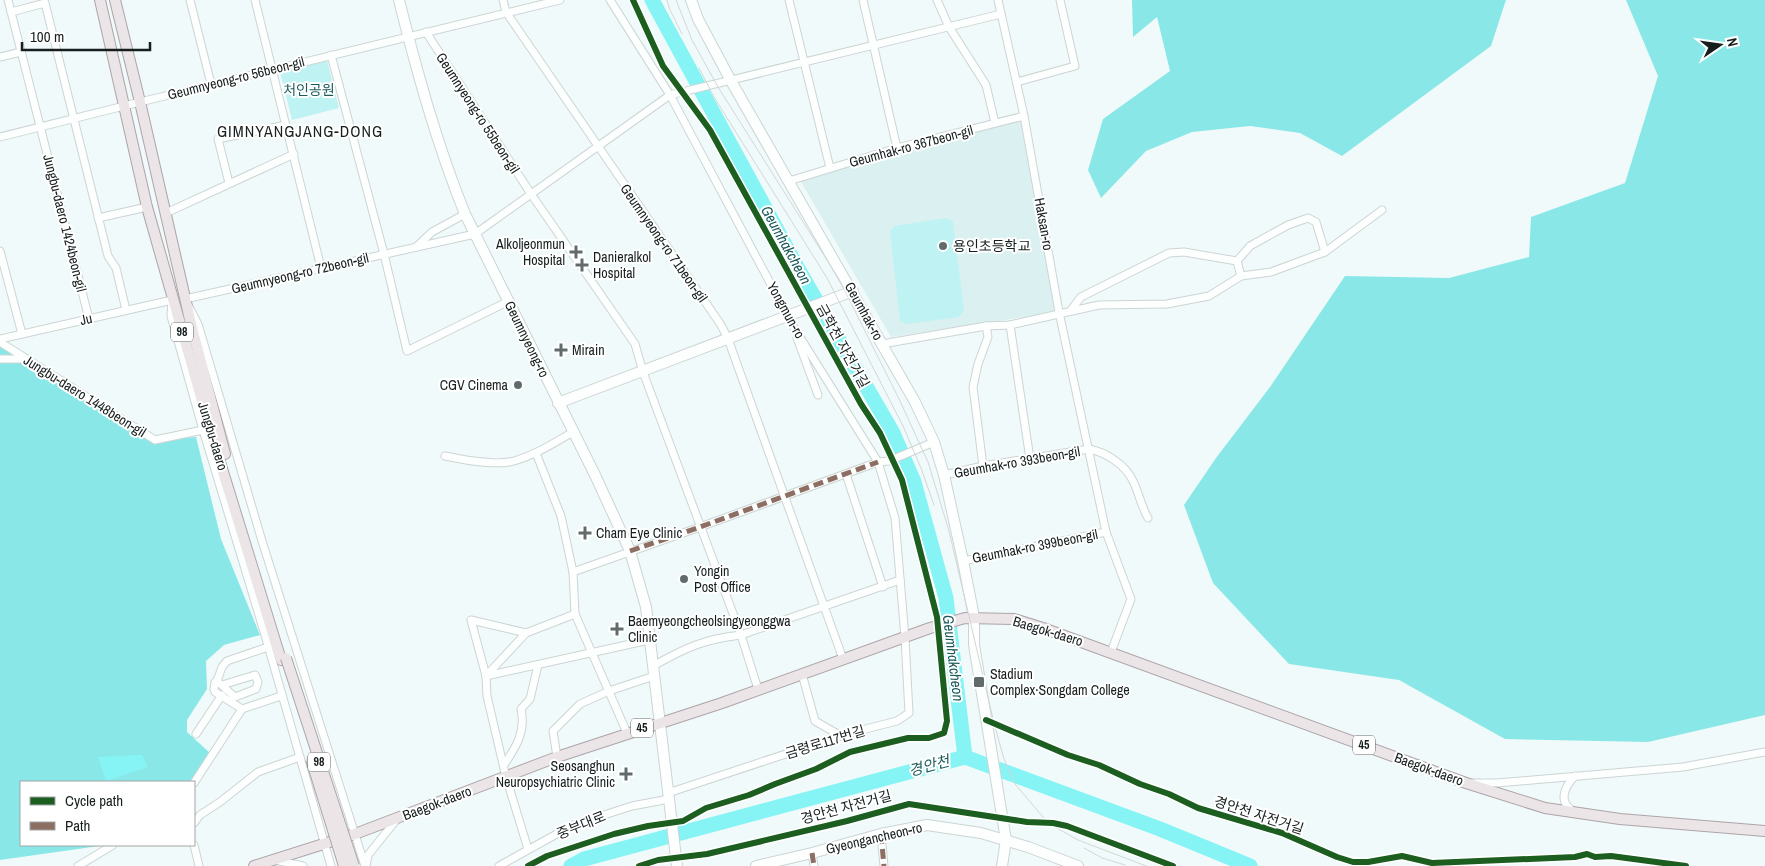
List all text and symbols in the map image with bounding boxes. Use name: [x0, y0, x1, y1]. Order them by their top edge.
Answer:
scale bar: [22, 20, 150, 52]
north arrow: [1695, 20, 1745, 70]
text: 100 m: [30, 26, 64, 47]
text: N: [1723, 36, 1742, 48]
street label: Geumnyeong-ro 55beon-gil: [432, 49, 524, 177]
street label: Geumnyeong-ro 56beon-gil: [166, 52, 306, 104]
park label: 처인공원: [283, 81, 335, 99]
district label: GIMNYANGJANG-DONG: [217, 120, 383, 142]
street label: Geumhak-ro 367beon-gil: [847, 121, 975, 171]
street label: Jungbu-daero 1424beon-gil: [39, 152, 91, 294]
street label: Geumnyeong-ro 71beon-gil: [616, 180, 712, 306]
street label: Haksan-ro: [1031, 196, 1057, 252]
water label: Geumhakcheon: [756, 202, 817, 288]
place label: Alkoljeonmun Hospital: [495, 235, 565, 269]
place label: 용인초등학교: [953, 237, 1030, 255]
marker: 용인초등학교: [937, 240, 949, 252]
marker: Alkoljeonmun Hospital: [569, 245, 583, 259]
street label: Geumnyeong-ro 72beon-gil: [230, 248, 370, 298]
place label: Danieralkol Hospital: [593, 248, 651, 282]
marker: Danieralkol Hospital: [575, 258, 589, 272]
street label: Yongmun-ro: [763, 278, 809, 342]
street label: Geumhak-ro: [841, 279, 887, 343]
street label: Geumnyeong-ro: [501, 298, 553, 380]
street label: 금학천 자전거길: [812, 301, 874, 391]
street label: Ju: [78, 309, 94, 329]
road number: 98: [171, 322, 193, 342]
place label: Mirain: [572, 341, 605, 359]
marker: Mirain: [554, 343, 568, 357]
street label: Jungbu-daero 1448beon-gil: [20, 351, 150, 441]
place label: CGV Cinema: [440, 376, 509, 394]
marker: CGV Cinema: [512, 379, 524, 391]
street label: Jungbu-daero: [194, 399, 232, 473]
street label: Geumhak-ro 393beon-gil: [953, 442, 1081, 482]
place label: Cham Eye Clinic: [596, 524, 682, 542]
street label: Geumhak-ro 399beon-gil: [971, 525, 1099, 567]
marker: Cham Eye Clinic: [578, 526, 592, 540]
place label: Yongin Post Office: [694, 562, 751, 596]
marker: Yongin Post Office: [678, 573, 690, 585]
place label: Baemyeongcheolsingyeonggwa Clinic: [628, 612, 791, 646]
street label: Baegok-daero: [1011, 612, 1085, 650]
water label: Geumhakcheon: [938, 614, 969, 702]
marker: Baemyeongcheolsingyeonggwa Clinic: [610, 622, 624, 636]
place label: Stadium Complex·Songdam College: [990, 665, 1130, 699]
marker: Stadium Complex·Songdam College: [972, 675, 986, 689]
road number: 45: [631, 718, 653, 738]
street label: 금령로117번길: [783, 721, 867, 763]
road number: 45: [1353, 736, 1375, 754]
street label: Baegok-daero: [1392, 748, 1466, 790]
water label: 경안천: [906, 749, 954, 781]
road number: 98: [308, 752, 330, 772]
place label: Seosanghun Neuropsychiatric Clinic: [496, 757, 615, 791]
marker: Seosanghun Neuropsychiatric Clinic: [619, 767, 633, 781]
legend: [20, 781, 195, 846]
street label: Baegok-daero: [400, 782, 474, 824]
street label: 경안천 자전거길: [799, 786, 893, 828]
text: Cycle path: [65, 790, 123, 811]
street label: 경안천 자전거길: [1212, 792, 1306, 838]
street label: 중부대로: [554, 807, 608, 843]
text: Path: [65, 815, 90, 836]
street label: Gyeongancheon-ro: [824, 818, 924, 858]

